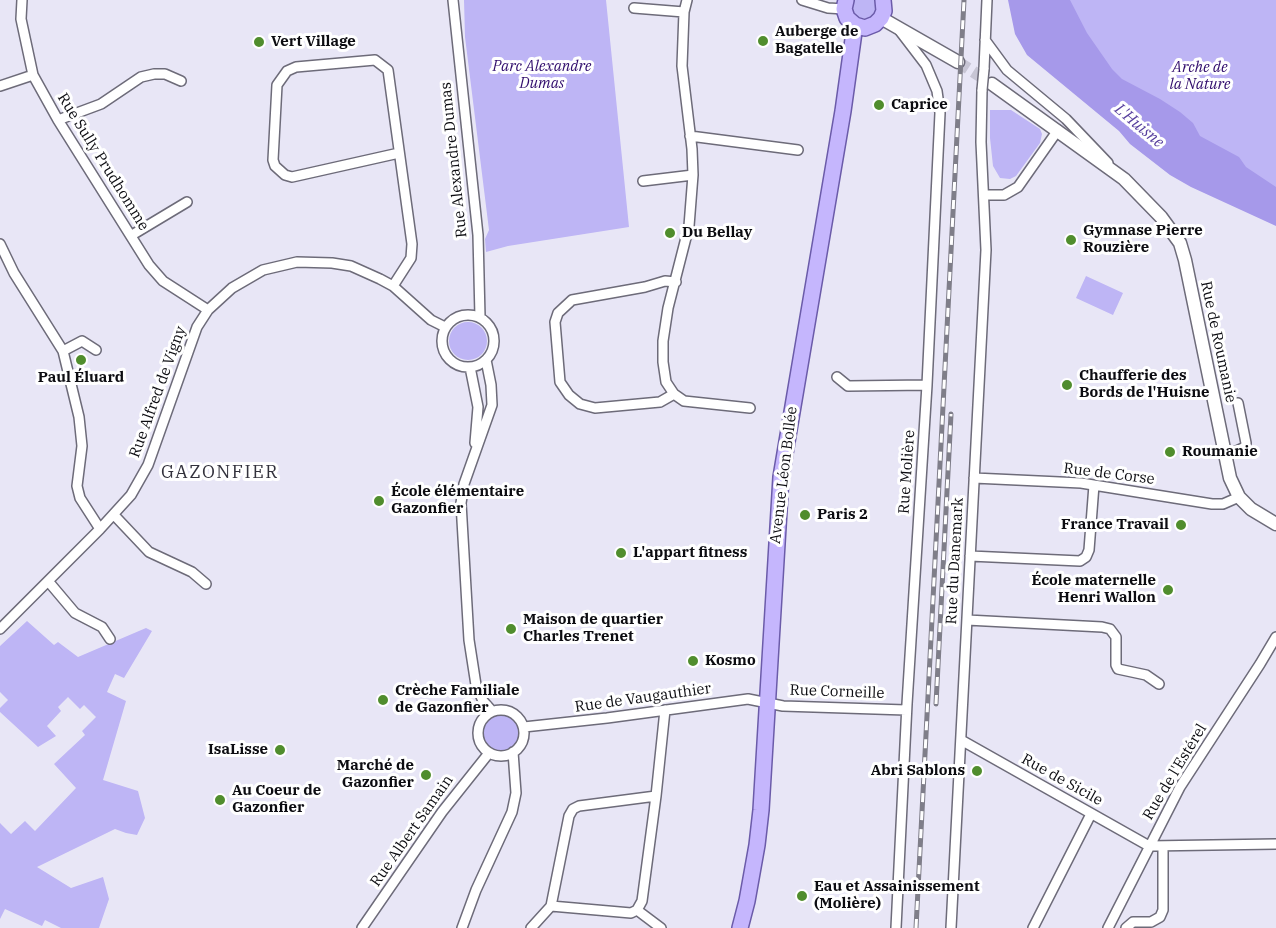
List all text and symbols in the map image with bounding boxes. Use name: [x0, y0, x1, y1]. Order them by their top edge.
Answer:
place label: Auberge de Bagatelle: [775, 23, 859, 58]
place label: Vert Village: [271, 33, 356, 51]
marker: Auberge de Bagatelle: [756, 34, 770, 48]
marker: Vert Village: [252, 35, 266, 49]
park label: Parc Alexandre Dumas: [492, 58, 592, 93]
park label: Arche de la Nature: [1170, 59, 1230, 94]
street label: Rue Alexandre Dumas: [437, 81, 471, 239]
street label: Rue Sully Prudhomme: [53, 90, 153, 234]
place label: Caprice: [891, 96, 948, 114]
marker: Caprice: [872, 98, 886, 112]
water label: L'Huisne: [1110, 100, 1168, 152]
place label: Gymnase Pierre Rouzière: [1083, 222, 1203, 257]
place label: Du Bellay: [682, 224, 752, 242]
marker: Du Bellay: [663, 226, 677, 240]
marker: Gymnase Pierre Rouzière: [1064, 233, 1078, 247]
street label: Rue de Roumanie: [1196, 280, 1240, 404]
street label: Rue Alfred de Vigny: [126, 324, 190, 460]
marker: Paul Éluard: [74, 353, 88, 367]
place label: Chaufferie des Bords de l'Huisne: [1079, 367, 1210, 402]
place label: Paul Éluard: [38, 369, 124, 387]
marker: Chaufferie des Bords de l'Huisne: [1060, 378, 1074, 392]
street label: Avenue Léon Bollée: [767, 405, 801, 545]
street label: Rue Molière: [895, 429, 919, 515]
place label: Roumanie: [1182, 443, 1258, 461]
marker: Roumanie: [1163, 445, 1177, 459]
street label: Rue de Corse: [1062, 459, 1156, 489]
district label: GAZONFIER: [161, 462, 279, 484]
place label: École élémentaire Gazonfier: [391, 483, 524, 518]
marker: École élémentaire Gazonfier: [372, 494, 386, 508]
street label: Rue du Danemark: [943, 497, 967, 625]
place label: Paris 2: [817, 506, 868, 524]
marker: Paris 2: [798, 508, 812, 522]
place label: France Travail: [1061, 516, 1169, 534]
marker: France Travail: [1174, 518, 1188, 532]
place label: L'appart fitness: [633, 544, 747, 562]
marker: L'appart fitness: [614, 546, 628, 560]
place label: École maternelle Henri Wallon: [1031, 572, 1156, 607]
marker: École maternelle Henri Wallon: [1161, 583, 1175, 597]
place label: Maison de quartier Charles Trenet: [523, 611, 663, 646]
marker: Maison de quartier Charles Trenet: [504, 622, 518, 636]
place label: Kosmo: [705, 652, 756, 670]
marker: Kosmo: [686, 654, 700, 668]
street label: Rue de Vaugauthier: [574, 680, 712, 716]
street label: Rue Corneille: [789, 681, 885, 703]
place label: Crèche Familiale de Gazonfier: [395, 682, 519, 717]
marker: Crèche Familiale de Gazonfier: [376, 693, 390, 707]
street label: Rue de l'Estérel: [1139, 721, 1211, 823]
place label: IsaLisse: [208, 741, 268, 759]
marker: IsaLisse: [273, 743, 287, 757]
street label: Rue de Sicile: [1018, 750, 1106, 810]
place label: Marché de Gazonfier: [337, 757, 414, 792]
place label: Abri Sablons: [871, 762, 965, 780]
marker: Abri Sablons: [970, 764, 984, 778]
marker: Marché de Gazonfier: [419, 768, 433, 782]
street label: Rue Albert Samain: [367, 772, 457, 890]
place label: Au Coeur de Gazonfier: [232, 782, 321, 817]
marker: Au Coeur de Gazonfier: [213, 793, 227, 807]
place label: Eau et Assainissement (Molière): [814, 878, 980, 913]
marker: Eau et Assainissement (Molière): [795, 889, 809, 903]

